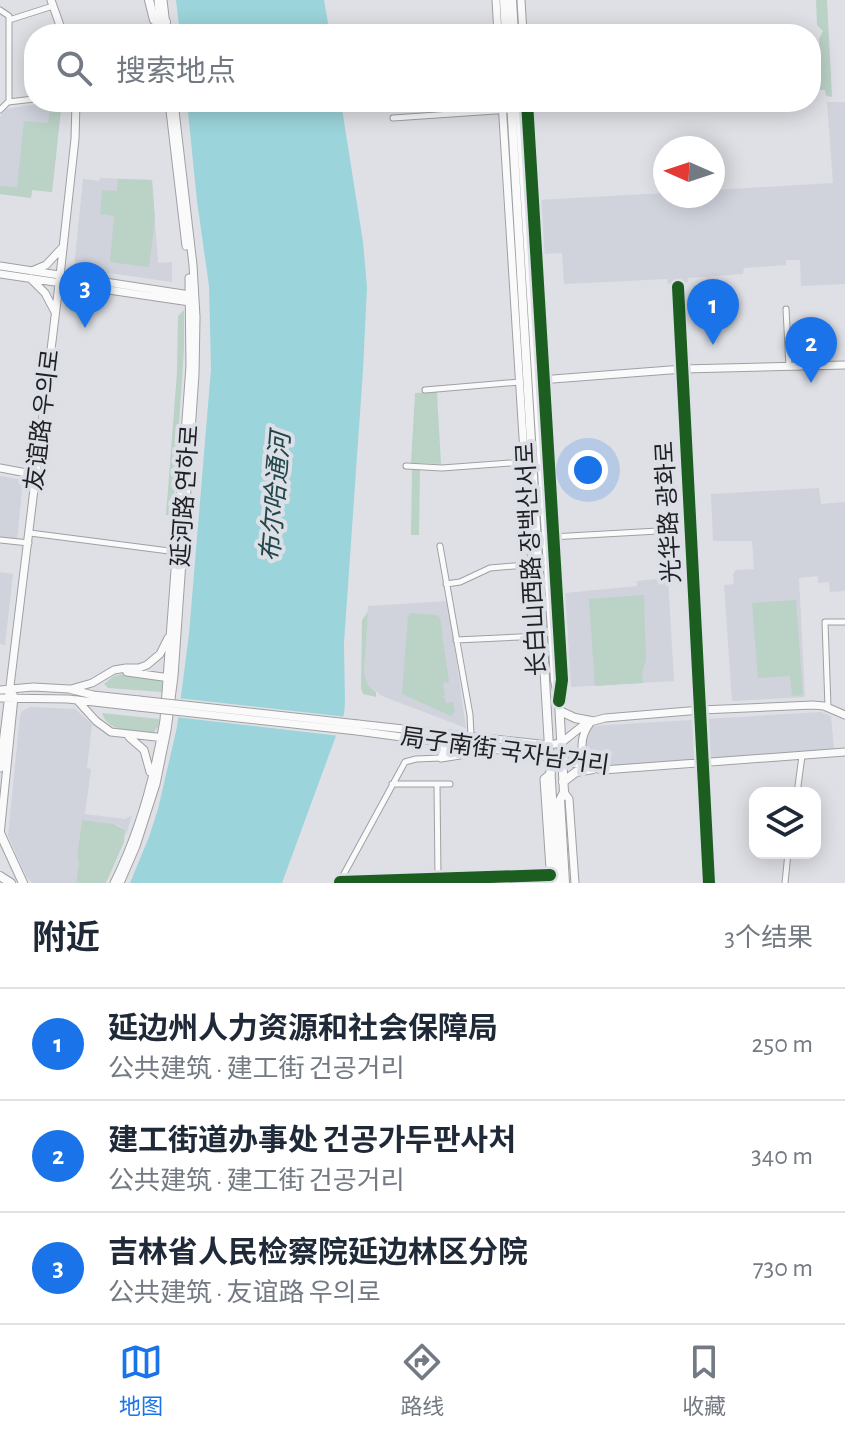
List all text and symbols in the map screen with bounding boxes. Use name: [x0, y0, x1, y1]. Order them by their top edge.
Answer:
search box: [24, 24, 821, 112]
icon: search: [52, 46, 96, 90]
text: 搜索地点: [116, 57, 236, 87]
north arrow: [653, 136, 725, 208]
pin: 3: [59, 262, 111, 328]
pin: 1: [687, 279, 739, 345]
pin: 2: [785, 317, 837, 383]
street label: 友谊路 우의로: [20, 348, 64, 492]
street label: 延河路 연하로: [167, 424, 203, 568]
water label: 布尔哈通河: [256, 426, 295, 563]
street label: 光华路 광화로: [651, 440, 685, 584]
street label: 长白山西路 장백산서로: [512, 441, 550, 677]
your location: [568, 450, 608, 490]
street label: 局子南街 국자남거리: [399, 723, 611, 779]
map controls: [749, 787, 821, 859]
button: layers: [749, 787, 821, 859]
text: 附近: [32, 922, 100, 956]
text: 3个结果: [724, 925, 813, 951]
text: 延边州人力资源和社会保障局: [108, 1014, 498, 1044]
text: 1: [53, 1031, 63, 1057]
text: 250 m: [751, 1031, 813, 1057]
text: 公共建筑 · 建工街 건공거리: [108, 1056, 405, 1082]
text: 建工街道办事处 건공가두판사처: [108, 1126, 516, 1156]
text: 2: [52, 1143, 64, 1169]
text: 340 m: [751, 1143, 813, 1169]
text: 公共建筑 · 建工街 건공거리: [108, 1168, 405, 1194]
text: 吉林省人民检察院延边林区分院: [108, 1238, 528, 1268]
text: 3: [52, 1255, 64, 1281]
text: 730 m: [753, 1255, 813, 1281]
text: 公共建筑 · 友谊路 우의로: [108, 1280, 381, 1306]
tab: 地图: [119, 1340, 163, 1420]
tab: 路线: [400, 1340, 444, 1420]
tab: 收藏: [682, 1340, 726, 1420]

